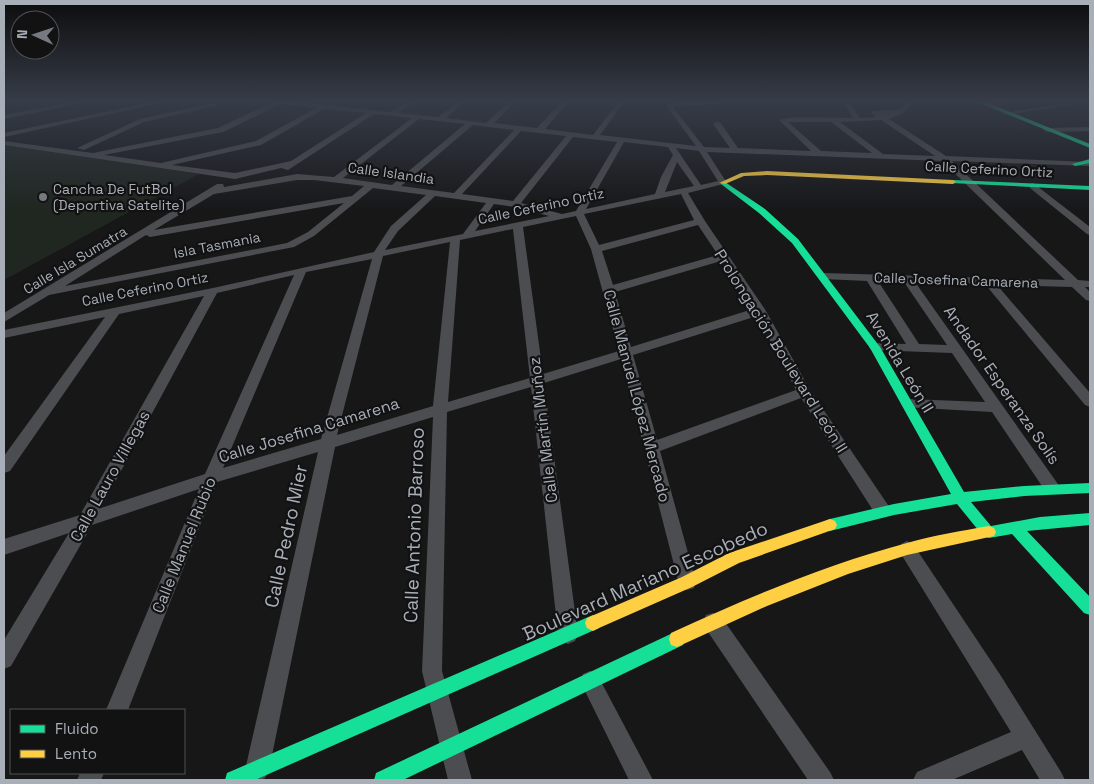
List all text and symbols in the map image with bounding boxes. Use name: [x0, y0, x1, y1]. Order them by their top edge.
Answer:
north arrow: [10, 10, 60, 60]
text: N: [13, 29, 31, 39]
street label: Calle Ceferino Ortiz: [924, 157, 1054, 181]
street label: Calle Islandia: [347, 158, 435, 188]
place label: Cancha De FutBol (Deportiva Satelite): [53, 180, 185, 214]
street label: Calle Ceferino Ortiz: [476, 184, 606, 228]
marker: Cancha De FutBol (Deportiva Satelite): [37, 191, 49, 203]
street label: Calle Isla Sumatra: [20, 222, 130, 298]
street label: Isla Tasmania: [172, 228, 262, 262]
street label: Prolongación Boulevard León II: [709, 245, 853, 457]
street label: Calle Ceferino Ortiz: [80, 268, 210, 310]
street label: Calle Josefina Camarena: [874, 268, 1038, 292]
street label: Calle Manuel López Mercado: [598, 287, 676, 505]
street label: Andador Esperanza Solís: [939, 302, 1065, 468]
street label: Avenida León II: [861, 307, 939, 417]
street label: Calle Martín Muñoz: [524, 356, 562, 504]
street label: Calle Josefina Camarena: [216, 392, 402, 468]
street label: Calle Lauro Villegas: [65, 407, 155, 545]
street label: Calle Antonio Barroso: [398, 427, 430, 623]
street label: Calle Pedro Mier: [259, 462, 313, 610]
street label: Calle Manuel Rubio: [147, 474, 221, 616]
street label: Boulevard Mariano Escobedo: [518, 516, 772, 646]
legend: [10, 709, 185, 774]
text: Fluido: [55, 719, 99, 738]
text: Lento: [55, 744, 97, 763]

